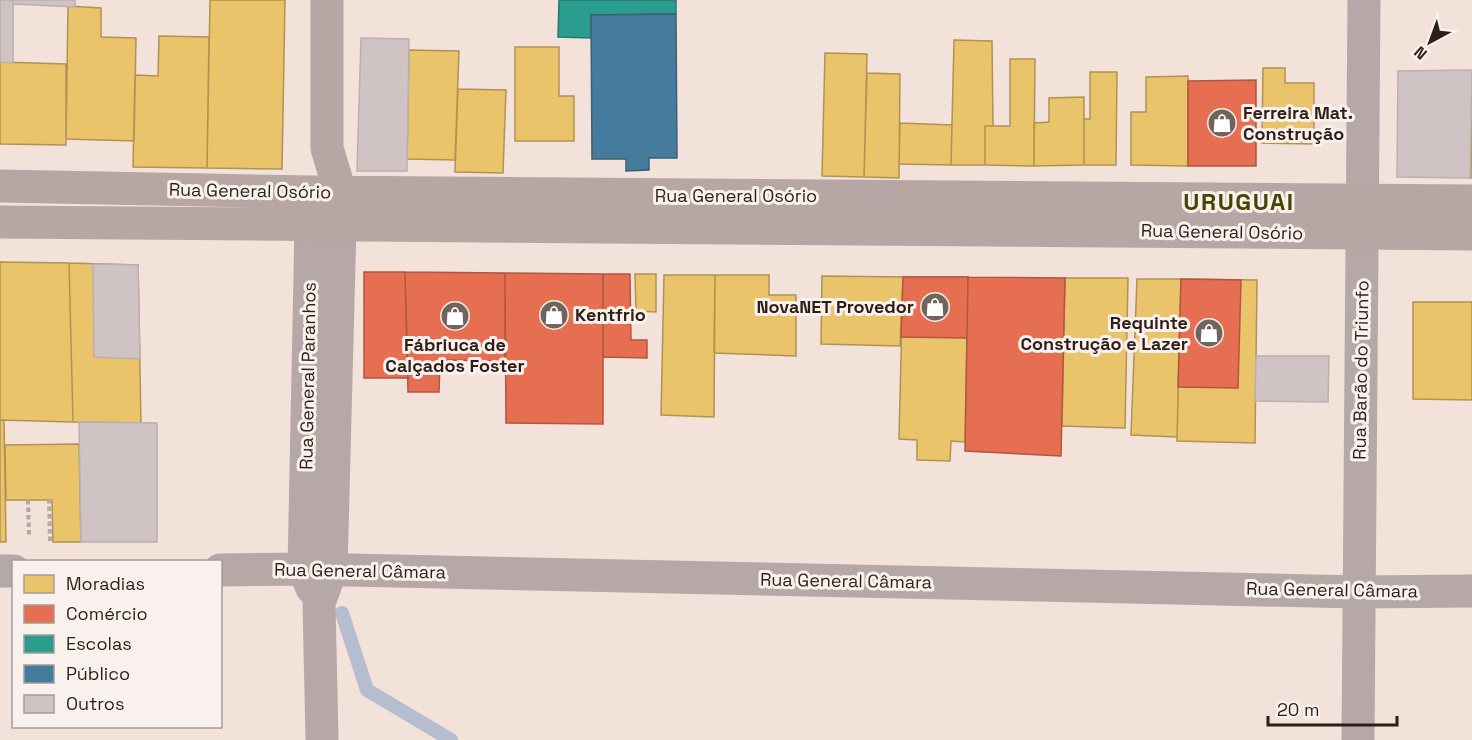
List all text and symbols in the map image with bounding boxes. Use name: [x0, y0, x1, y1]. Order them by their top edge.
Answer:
north arrow: [1400, 12, 1460, 72]
text: N: [1410, 41, 1431, 64]
place label: Ferreira Mat. Construção: [1243, 101, 1353, 145]
shop icon: Ferreira Mat. Construção: [1206, 107, 1238, 139]
street label: Rua General Osório: [169, 178, 331, 203]
street label: Rua General Osório: [655, 184, 817, 207]
district label: URUGUAI: [1183, 186, 1295, 217]
street label: Rua General Osório: [1141, 219, 1303, 244]
street label: Rua Barão do Triunfo: [1347, 280, 1374, 460]
street label: Rua General Paranhos: [294, 282, 321, 470]
shop icon: NovaNET Provedor: [919, 291, 951, 323]
place label: NovaNET Provedor: [756, 295, 914, 318]
shop icon: Kentfrio: [538, 299, 570, 331]
shop icon: Fábriuca de Calçados Foster: [439, 300, 471, 332]
place label: Kentfrio: [575, 303, 646, 326]
place label: Requinte Construção e Lazer: [1020, 311, 1188, 355]
shop icon: Requinte Construção e Lazer: [1193, 317, 1225, 349]
place label: Fábriuca de Calçados Foster: [385, 333, 525, 377]
street label: Rua General Câmara: [274, 558, 446, 583]
legend: [12, 560, 222, 728]
street label: Rua General Câmara: [760, 568, 932, 593]
text: Moradias: [66, 572, 145, 595]
street label: Rua General Câmara: [1246, 577, 1418, 602]
text: Comércio: [66, 602, 148, 625]
text: Escolas: [66, 632, 132, 655]
text: Público: [66, 662, 130, 685]
scale bar: [1268, 689, 1397, 727]
text: Outros: [66, 692, 124, 715]
text: 20 m: [1277, 698, 1320, 721]

